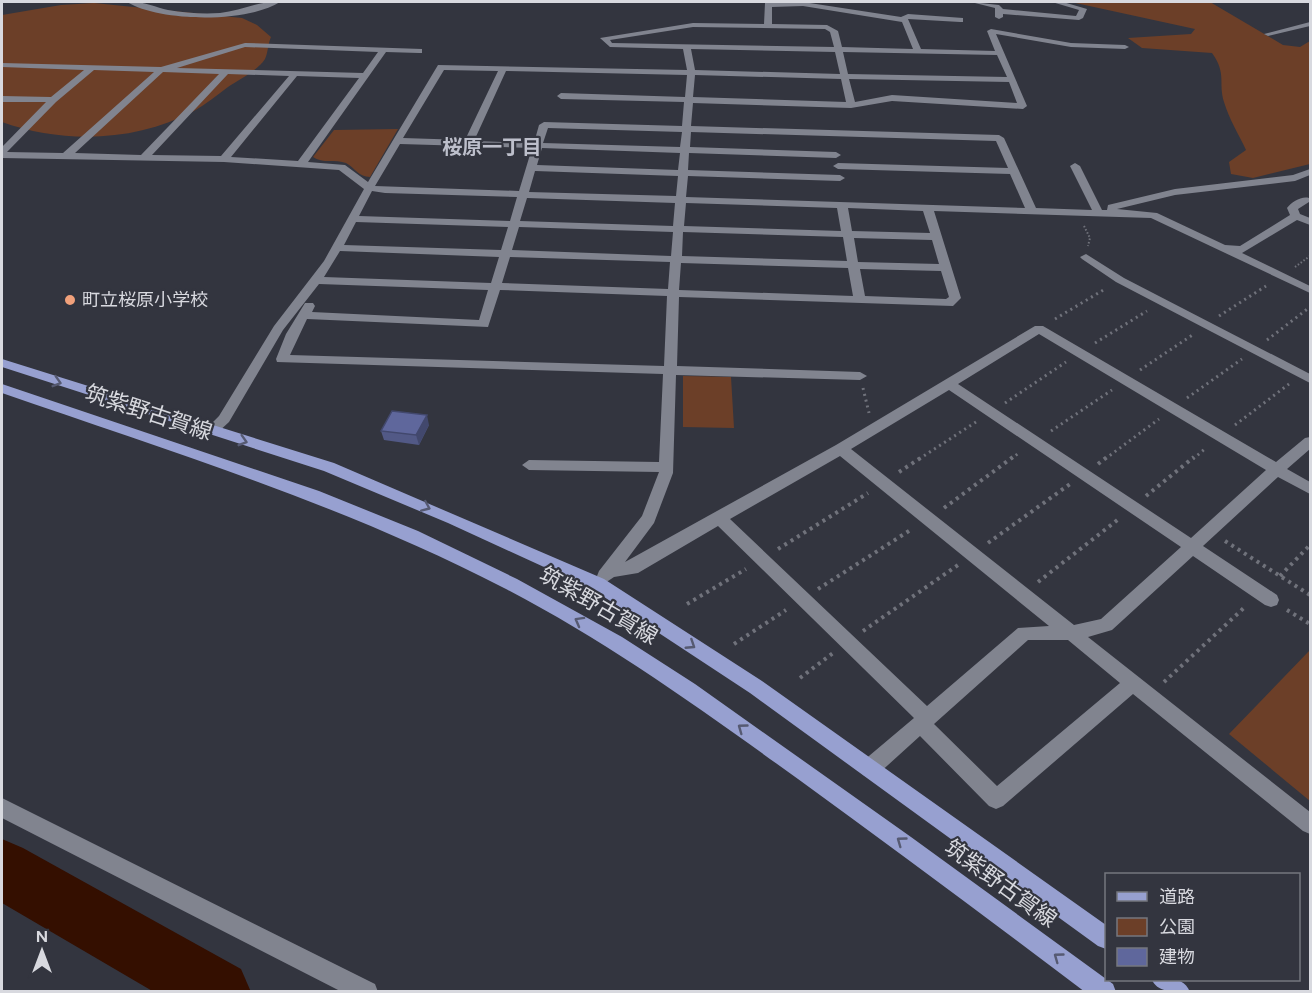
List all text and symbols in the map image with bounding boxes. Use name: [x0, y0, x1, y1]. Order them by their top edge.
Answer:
district label: 桜原一丁目: [442, 135, 542, 159]
place label: 町立桜原小学校: [82, 289, 208, 311]
marker: 町立桜原小学校: [63, 293, 77, 307]
one-way arrow: [51, 375, 62, 387]
street label: 筑紫野古賀線: [82, 379, 216, 446]
one-way arrow: [237, 434, 248, 446]
one-way arrow: [420, 500, 431, 512]
street label: 筑紫野古賀線: [535, 561, 663, 650]
one-way arrow: [575, 617, 585, 629]
one-way arrow: [685, 638, 696, 649]
one-way arrow: [738, 724, 749, 735]
street label: 筑紫野古賀線: [939, 834, 1062, 933]
one-way arrow: [896, 837, 907, 848]
legend: [1105, 873, 1300, 981]
text: 道路: [1159, 886, 1195, 908]
text: 公園: [1159, 916, 1195, 938]
north arrow: [12, 921, 72, 981]
text: N: [36, 927, 48, 946]
text: 建物: [1159, 946, 1195, 968]
one-way arrow: [1054, 953, 1065, 964]

